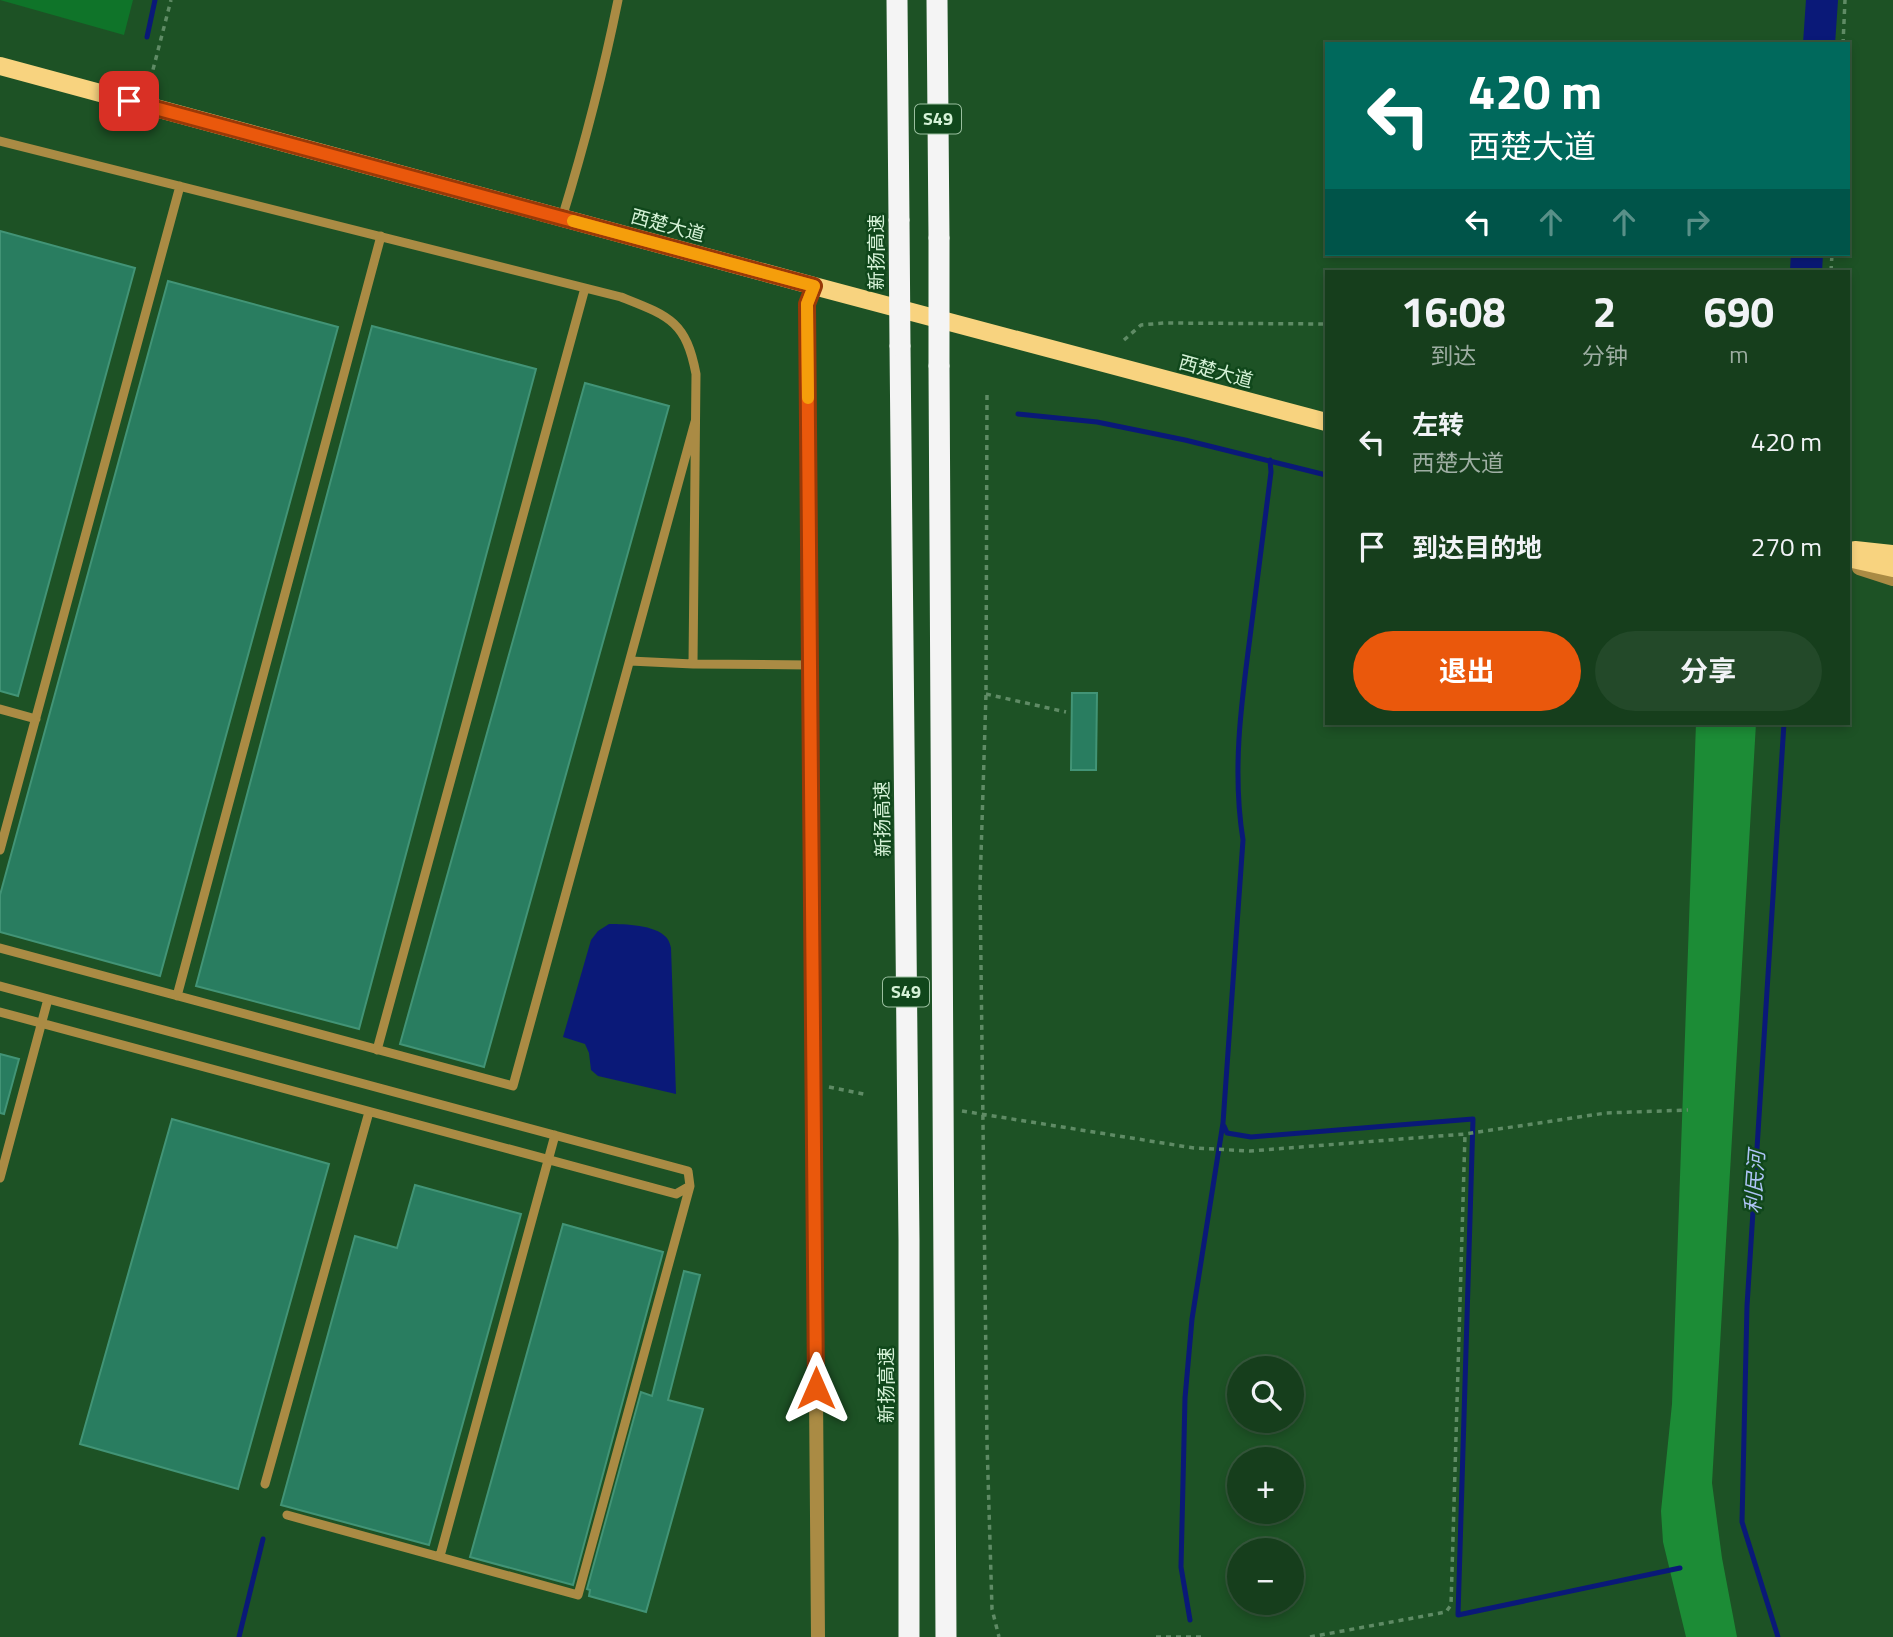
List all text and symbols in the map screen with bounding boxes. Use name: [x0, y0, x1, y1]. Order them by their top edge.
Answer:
text: 420 m: [1468, 53, 1602, 128]
icon: left: [1353, 70, 1444, 161]
pin: [99, 71, 159, 131]
icon: arrive: [110, 82, 148, 120]
road number: S49: [915, 104, 961, 134]
text: 西楚大道: [1468, 122, 1596, 170]
street label: 西楚大道: [628, 201, 709, 248]
icon: left: [1459, 203, 1497, 241]
icon: ahead: [1532, 203, 1570, 241]
icon: ahead: [1605, 203, 1643, 241]
icon: right: [1678, 203, 1716, 241]
street label: 新扬高速: [861, 214, 890, 290]
text: 16:08: [1401, 279, 1506, 343]
text: 2: [1593, 279, 1616, 343]
text: 690: [1704, 279, 1774, 343]
text: m: [1729, 337, 1748, 372]
text: 到达: [1430, 338, 1476, 373]
text: 分钟: [1582, 338, 1628, 373]
street label: 西楚大道: [1176, 347, 1257, 394]
text: 左转: [1412, 405, 1464, 444]
text: 420 m: [1751, 422, 1822, 461]
icon: left: [1353, 423, 1391, 461]
text: 西楚大道: [1412, 445, 1504, 480]
text: 270 m: [1751, 527, 1822, 566]
icon: arrive: [1353, 528, 1391, 566]
text: 到达目的地: [1412, 528, 1542, 567]
button: 退出: [1353, 631, 1581, 711]
button: 分享: [1595, 631, 1822, 711]
street label: 新扬高速: [866, 781, 897, 857]
road number: S49: [883, 978, 929, 1007]
water label: 利民河: [1736, 1145, 1772, 1214]
street label: 新扬高速: [871, 1347, 900, 1423]
position arrow: [779, 1351, 853, 1425]
map controls: [1227, 1356, 1304, 1615]
button: search: [1227, 1356, 1304, 1433]
button: +: [1227, 1447, 1304, 1524]
button: −: [1227, 1538, 1304, 1615]

